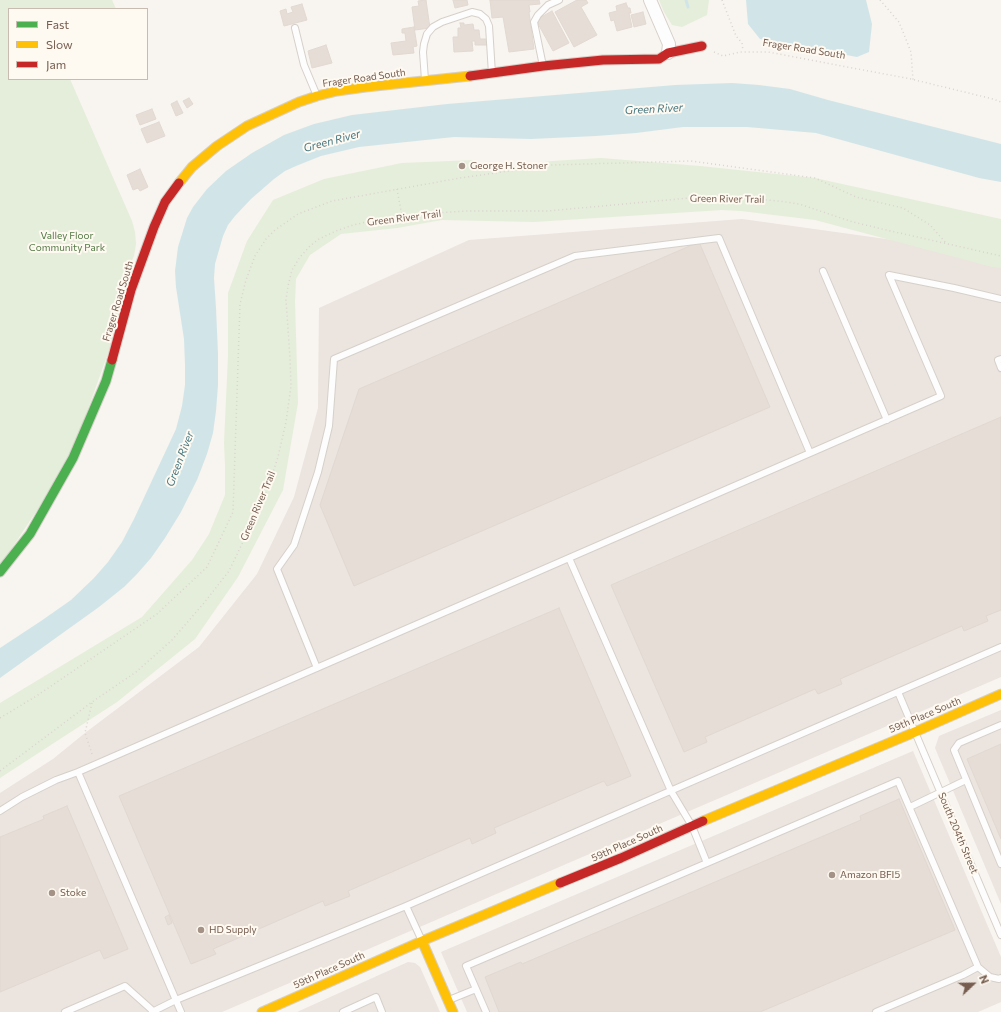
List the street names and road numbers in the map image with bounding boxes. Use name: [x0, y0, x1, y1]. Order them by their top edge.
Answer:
street label: Frager Road South: [762, 37, 846, 61]
street label: Frager Road South: [322, 66, 406, 90]
street label: Green River Trail: [690, 192, 764, 206]
street label: Green River Trail: [366, 208, 442, 228]
street label: Frager Road South: [100, 259, 136, 343]
street label: Green River Trail: [238, 469, 278, 543]
street label: 59th Place South: [887, 694, 963, 736]
street label: South 204th Street: [935, 791, 981, 875]
street label: 59th Place South: [589, 822, 665, 864]
street label: 59th Place South: [291, 949, 367, 991]

